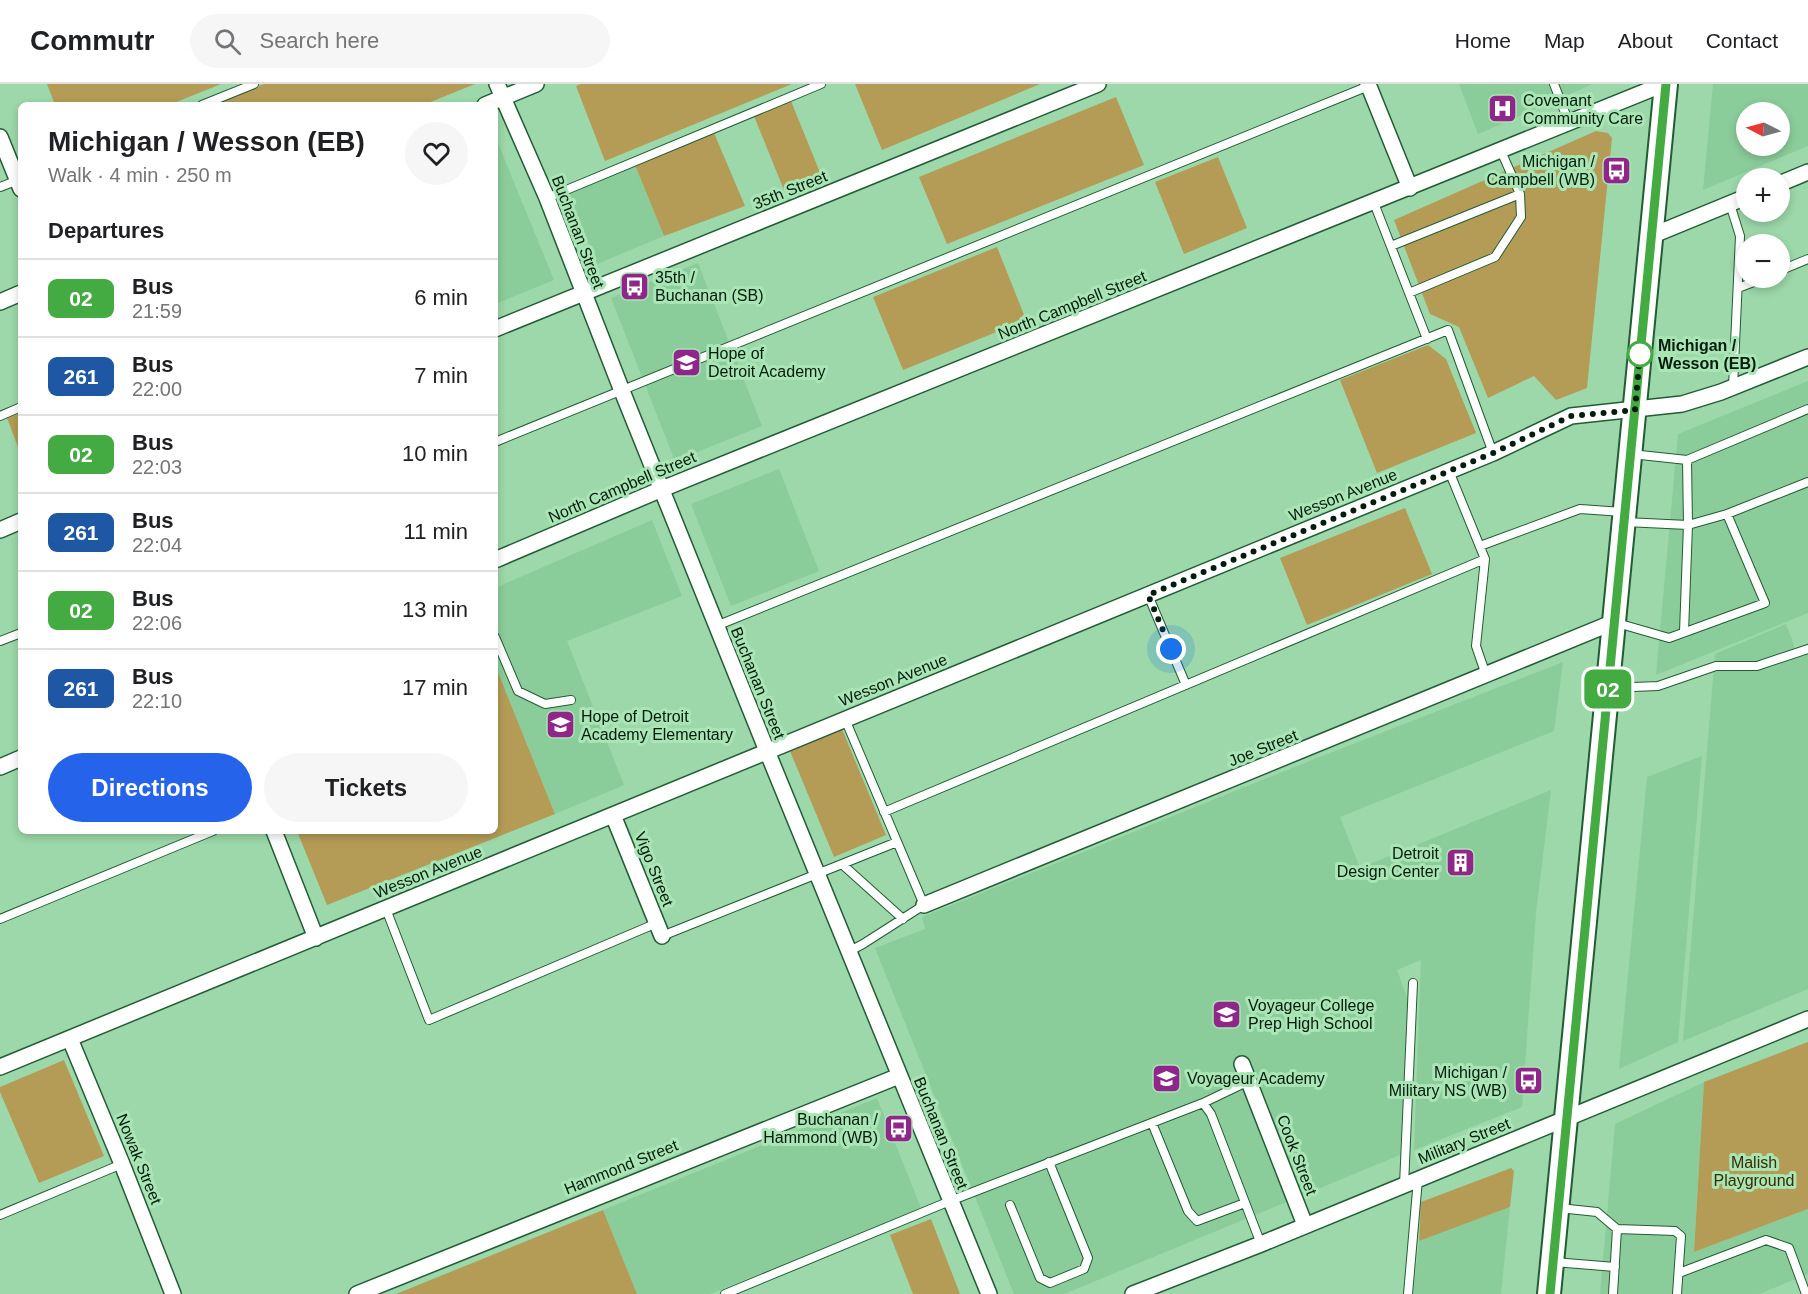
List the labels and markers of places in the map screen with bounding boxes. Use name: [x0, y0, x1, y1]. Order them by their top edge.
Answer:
place label: Covenant Community Care: [1523, 92, 1643, 127]
hospital icon: Covenant Community Care: [1486, 93, 1518, 125]
place label: Michigan / Campbell (WB): [1487, 153, 1596, 188]
bus stop icon: Michigan / Campbell (WB): [1600, 154, 1632, 186]
place label: 35th / Buchanan (SB): [655, 269, 764, 304]
bus stop icon: 35th / Buchanan (SB): [618, 270, 650, 302]
place label: Michigan / Wesson (EB): [1658, 337, 1756, 372]
marker: Michigan / Wesson (EB): [1627, 341, 1653, 367]
place label: Hope of Detroit Academy: [708, 345, 825, 380]
school or university icon: Hope of Detroit Academy: [671, 346, 703, 378]
place label: Hope of Detroit Academy Elementary: [581, 708, 733, 743]
school or university icon: Hope of Detroit Academy Elementary: [544, 709, 576, 741]
place label: Detroit Design Center: [1337, 845, 1440, 880]
building icon: Detroit Design Center: [1444, 846, 1476, 878]
place label: Voyageur College Prep High School: [1248, 997, 1374, 1032]
school or university icon: Voyageur College Prep High School: [1211, 998, 1243, 1030]
school or university icon: Voyageur Academy: [1150, 1062, 1182, 1094]
place label: Michigan / Military NS (WB): [1389, 1064, 1508, 1099]
bus stop icon: Michigan / Military NS (WB): [1512, 1065, 1544, 1097]
place label: Voyageur Academy: [1187, 1070, 1325, 1087]
place label: Buchanan / Hammond (WB): [763, 1111, 879, 1146]
bus stop icon: Buchanan / Hammond (WB): [883, 1112, 915, 1144]

